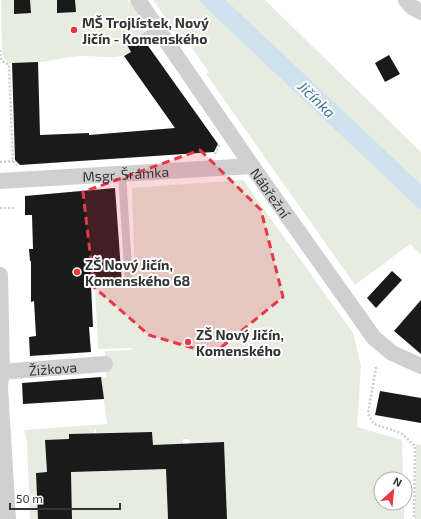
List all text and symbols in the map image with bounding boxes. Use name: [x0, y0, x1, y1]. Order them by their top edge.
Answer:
place label: MŠ Trojlístek, Nový Jičín - Komenského: [82, 14, 209, 47]
marker: MŠ Trojlístek, Nový Jičín - Komenského: [69, 25, 79, 35]
water label: Jičínka: [294, 76, 339, 121]
street label: Msgr. Šrámka: [82, 162, 170, 185]
street label: Nábřežní: [247, 164, 295, 221]
place label: ZŠ Nový Jičín, Komenského 68: [85, 256, 190, 289]
marker: ZŠ Nový Jičín, Komenského 68: [72, 267, 82, 277]
place label: ZŠ Nový Jičín, Komenského: [196, 326, 284, 359]
marker: ZŠ Nový Jičín, Komenského: [183, 337, 193, 347]
street label: Žižkova: [28, 358, 78, 378]
north arrow: [373, 471, 413, 511]
text: N: [391, 474, 404, 489]
scale bar: [10, 485, 120, 511]
text: 50 m: [16, 491, 43, 505]

